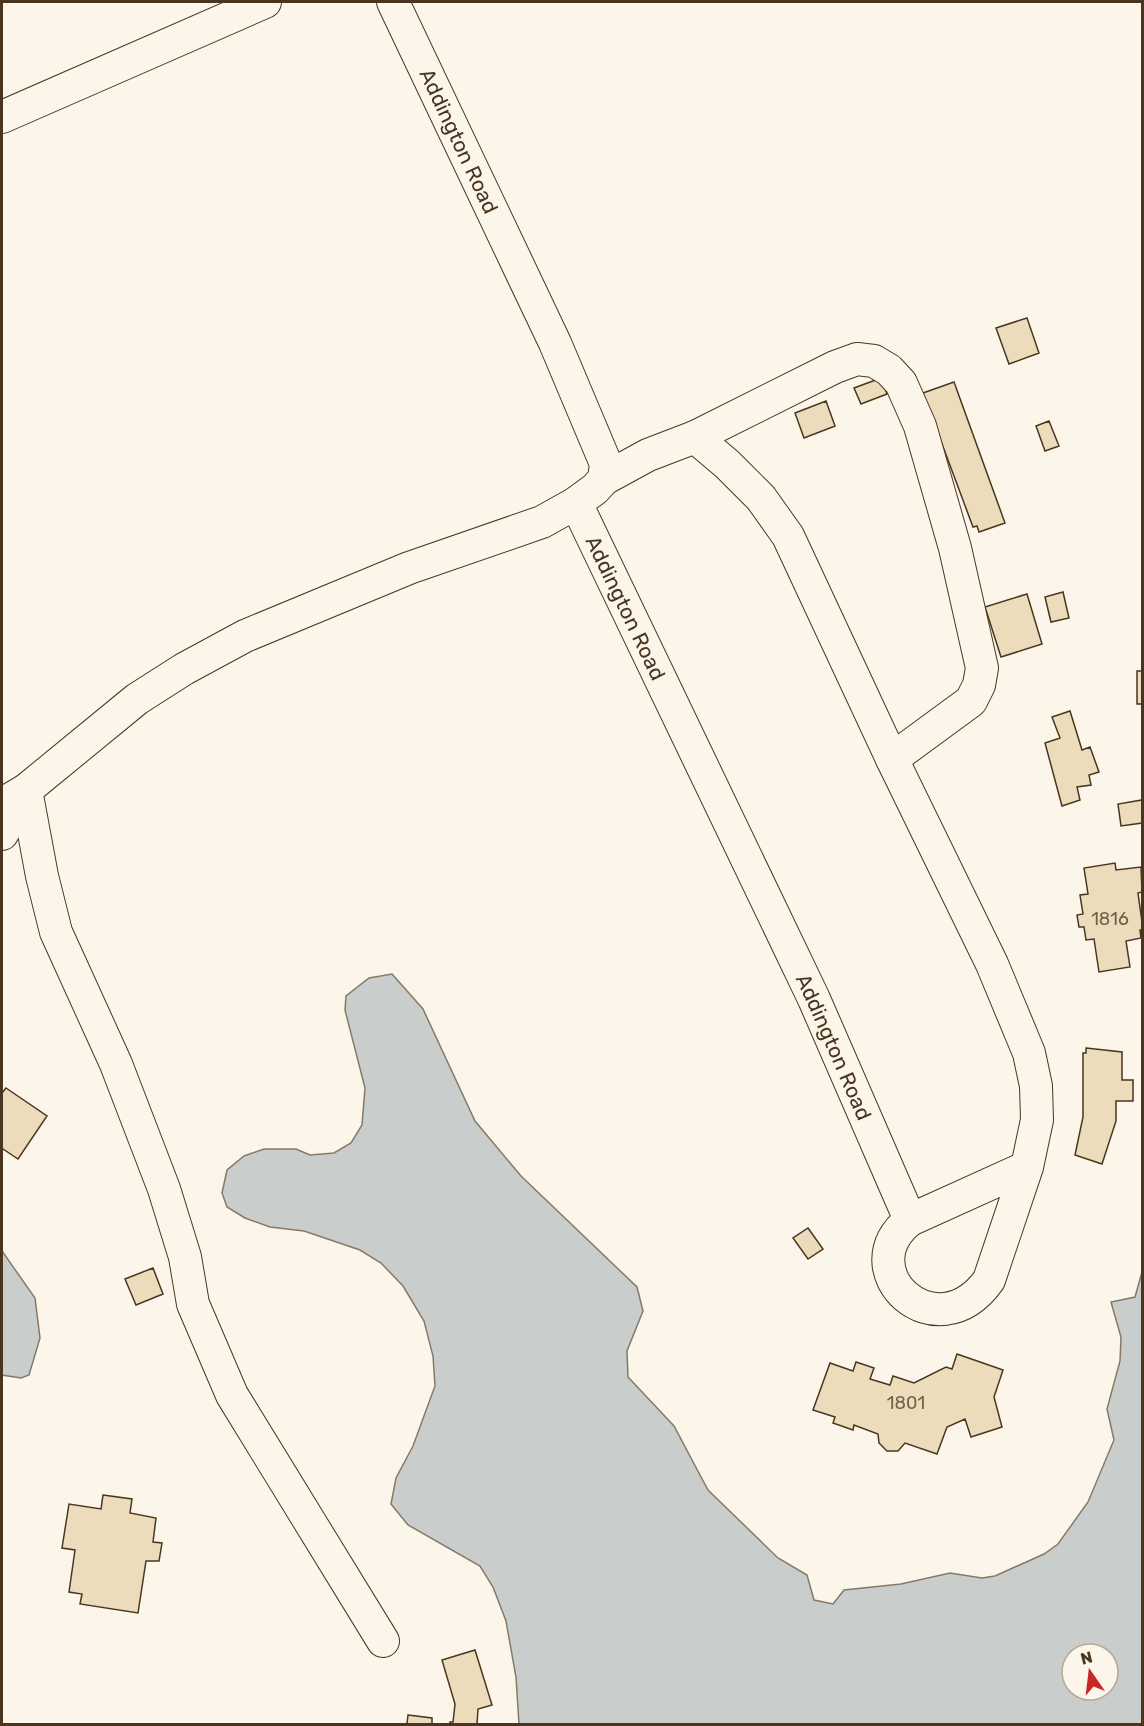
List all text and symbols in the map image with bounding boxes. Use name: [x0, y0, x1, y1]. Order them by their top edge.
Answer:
street label: Addington Road: [414, 64, 504, 218]
street label: Addington Road: [581, 531, 671, 684]
house number: 1816: [1091, 908, 1129, 930]
street label: Addington Road: [791, 969, 877, 1124]
house number: 1801: [887, 1392, 925, 1414]
north arrow: [1060, 1642, 1120, 1702]
text: N: [1079, 1647, 1094, 1669]

